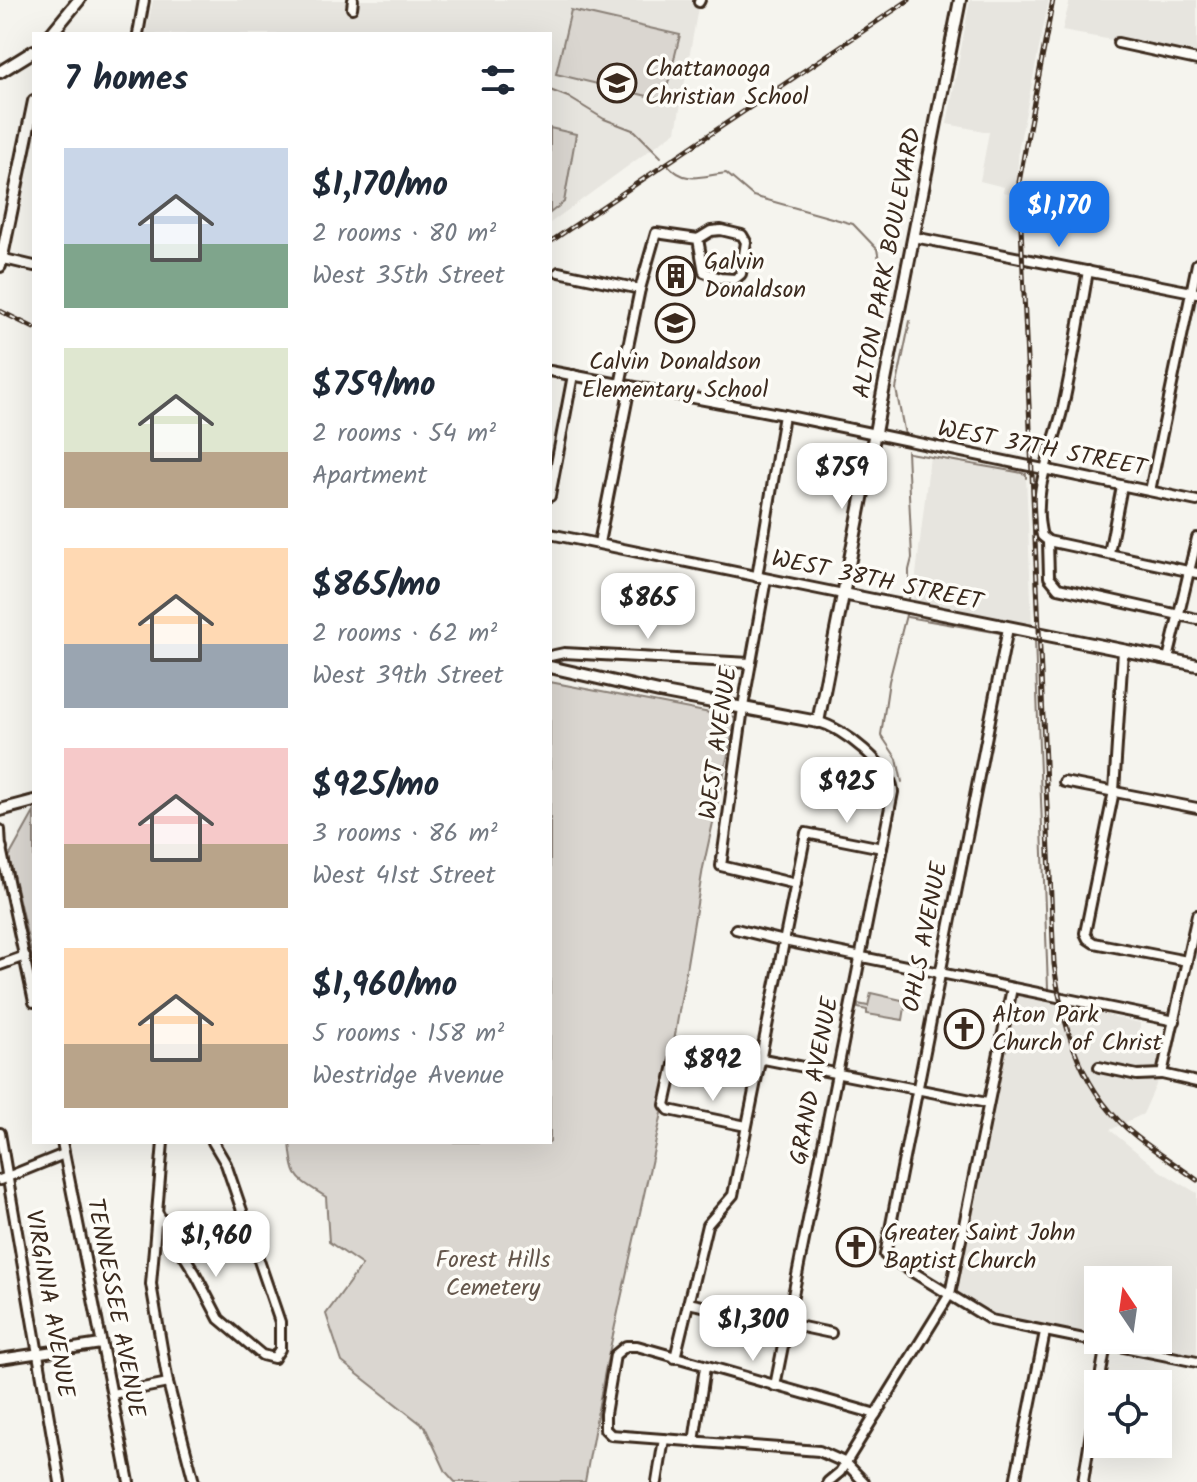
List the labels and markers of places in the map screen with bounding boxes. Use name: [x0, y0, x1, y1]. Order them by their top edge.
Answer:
place label: Chattanooga Christian School: [645, 50, 809, 117]
school or university icon: Chattanooga Christian School: [596, 62, 638, 104]
pin: $1,170: [994, 181, 1124, 249]
place label: Galvin Donaldson: [704, 243, 806, 310]
building icon: Galvin Donaldson: [655, 255, 697, 297]
school or university icon: Calvin Donaldson Elementary School: [654, 302, 696, 344]
place label: Calvin Donaldson Elementary School: [582, 343, 768, 410]
pin: $759: [795, 443, 889, 511]
pin: $865: [601, 573, 695, 641]
pin: $925: [800, 757, 894, 825]
place label: Alton Park Church of Christ: [992, 996, 1163, 1063]
church icon: Alton Park Church of Christ: [943, 1008, 985, 1050]
pin: $892: [666, 1035, 760, 1103]
pin: $1,960: [151, 1211, 281, 1279]
place label: Greater Saint John Baptist Church: [884, 1214, 1076, 1281]
church icon: Greater Saint John Baptist Church: [835, 1226, 877, 1268]
pin: $1,300: [688, 1295, 818, 1363]

